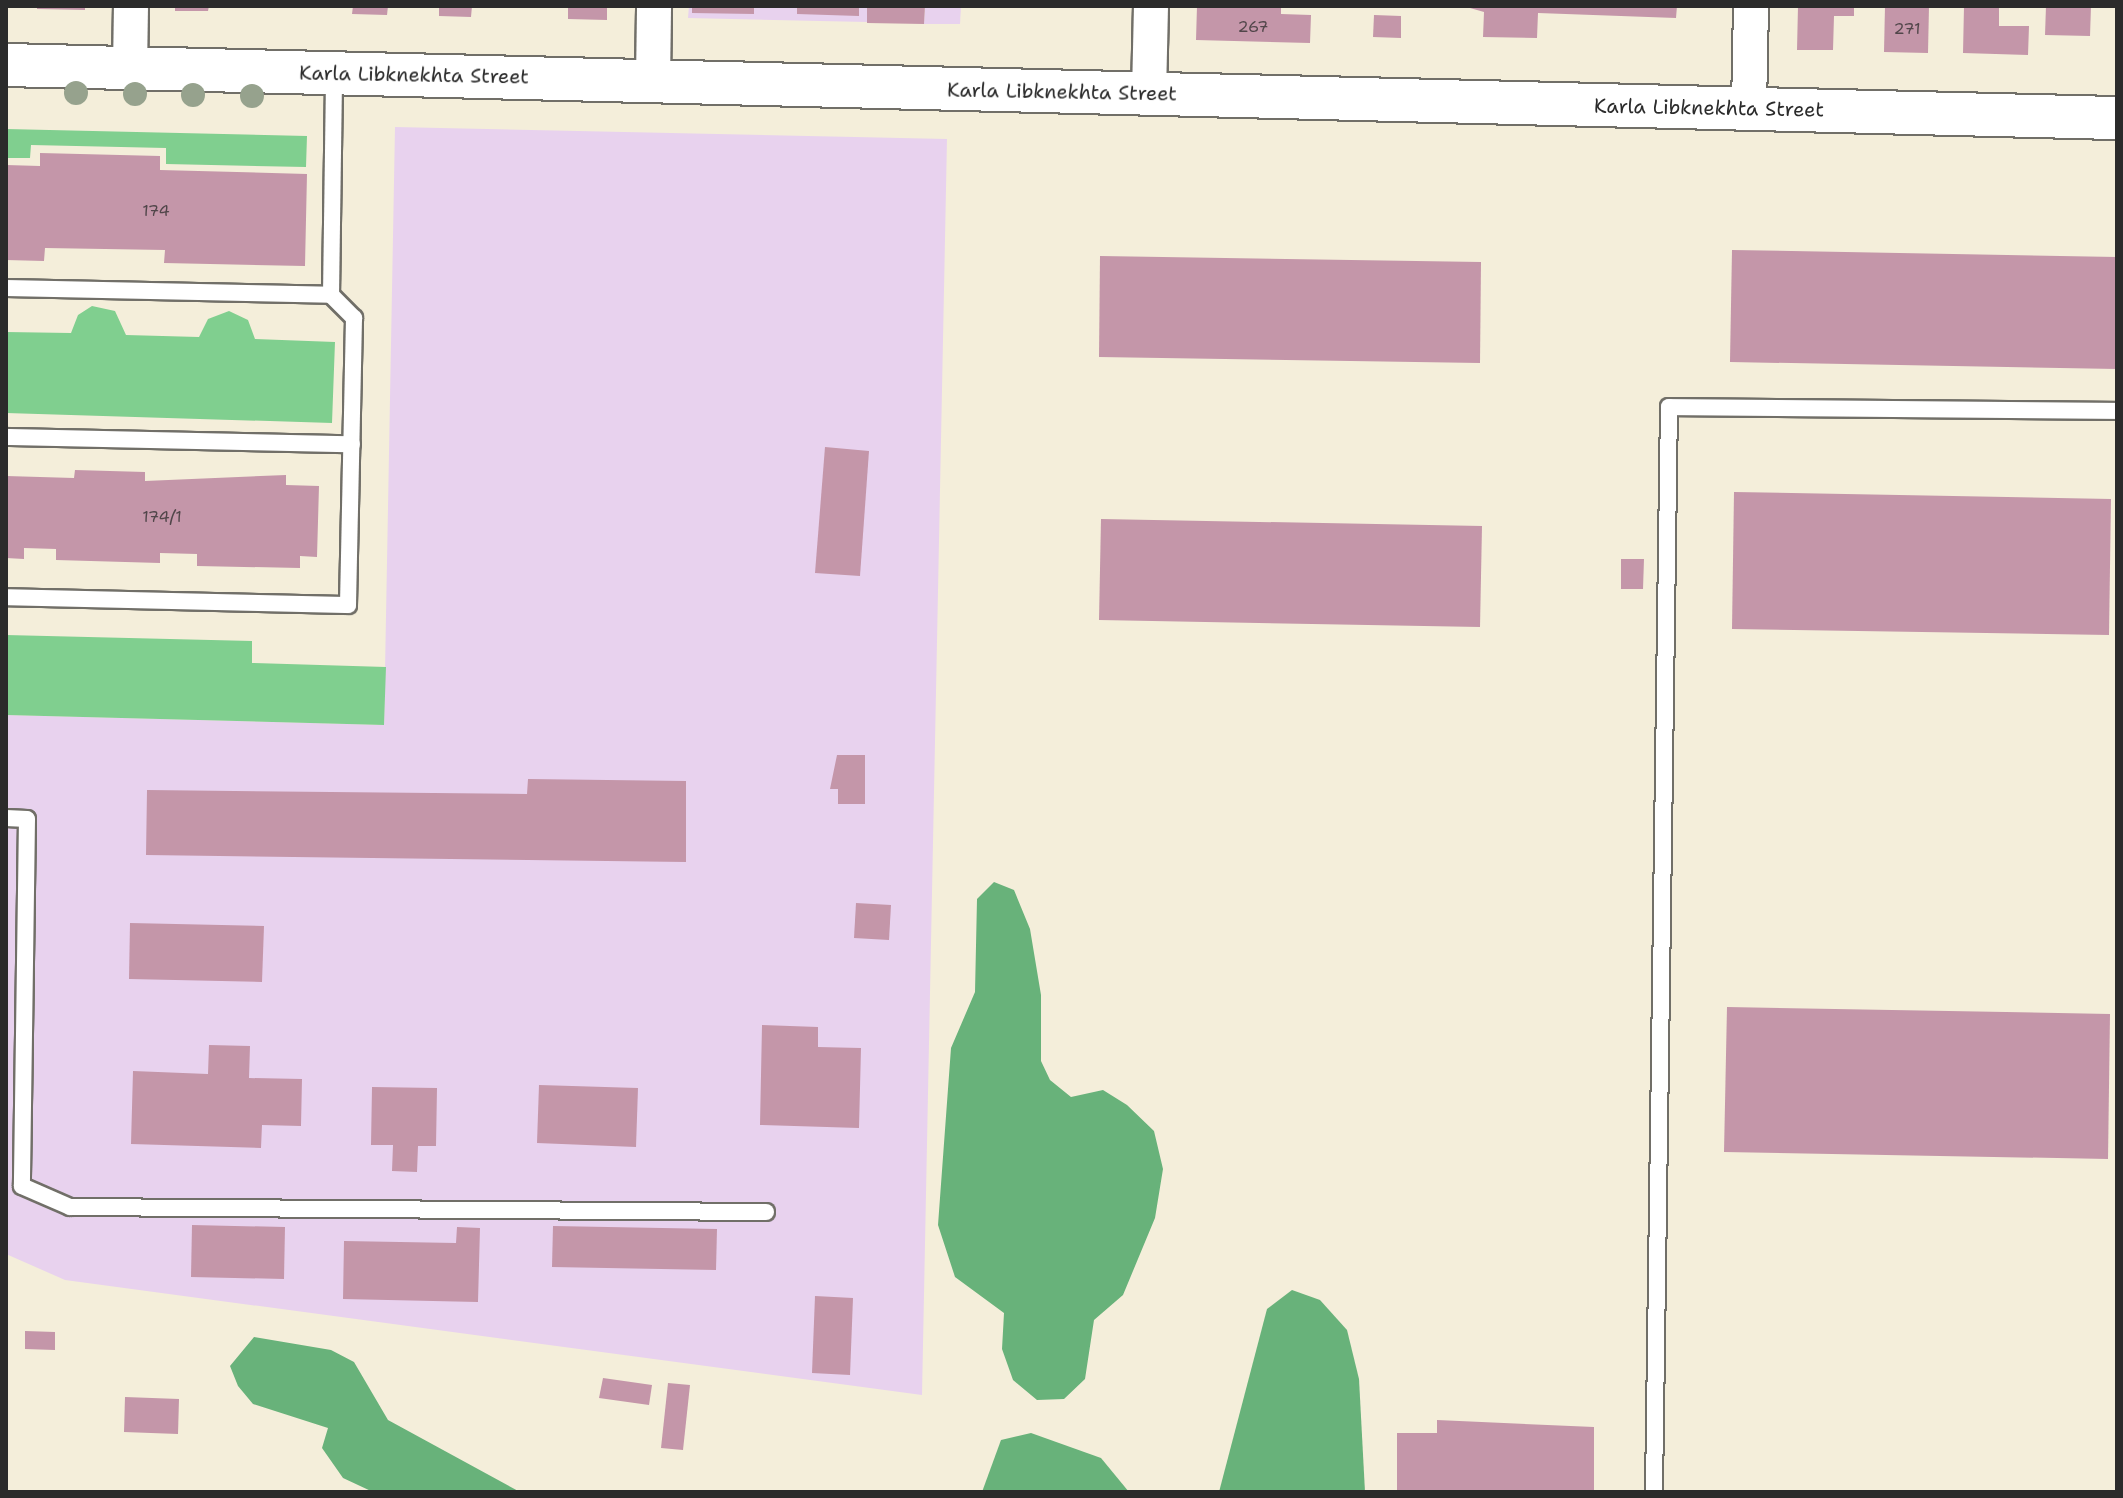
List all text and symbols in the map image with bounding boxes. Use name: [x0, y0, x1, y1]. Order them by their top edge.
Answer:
house number: 267: [1237, 17, 1269, 37]
house number: 271: [1893, 19, 1921, 39]
street label: Karla Libknekhta Street: [299, 61, 529, 89]
street label: Karla Libknekhta Street: [947, 78, 1177, 106]
street label: Karla Libknekhta Street: [1594, 94, 1824, 122]
house number: 174: [142, 201, 170, 221]
house number: 174/1: [142, 507, 182, 527]

